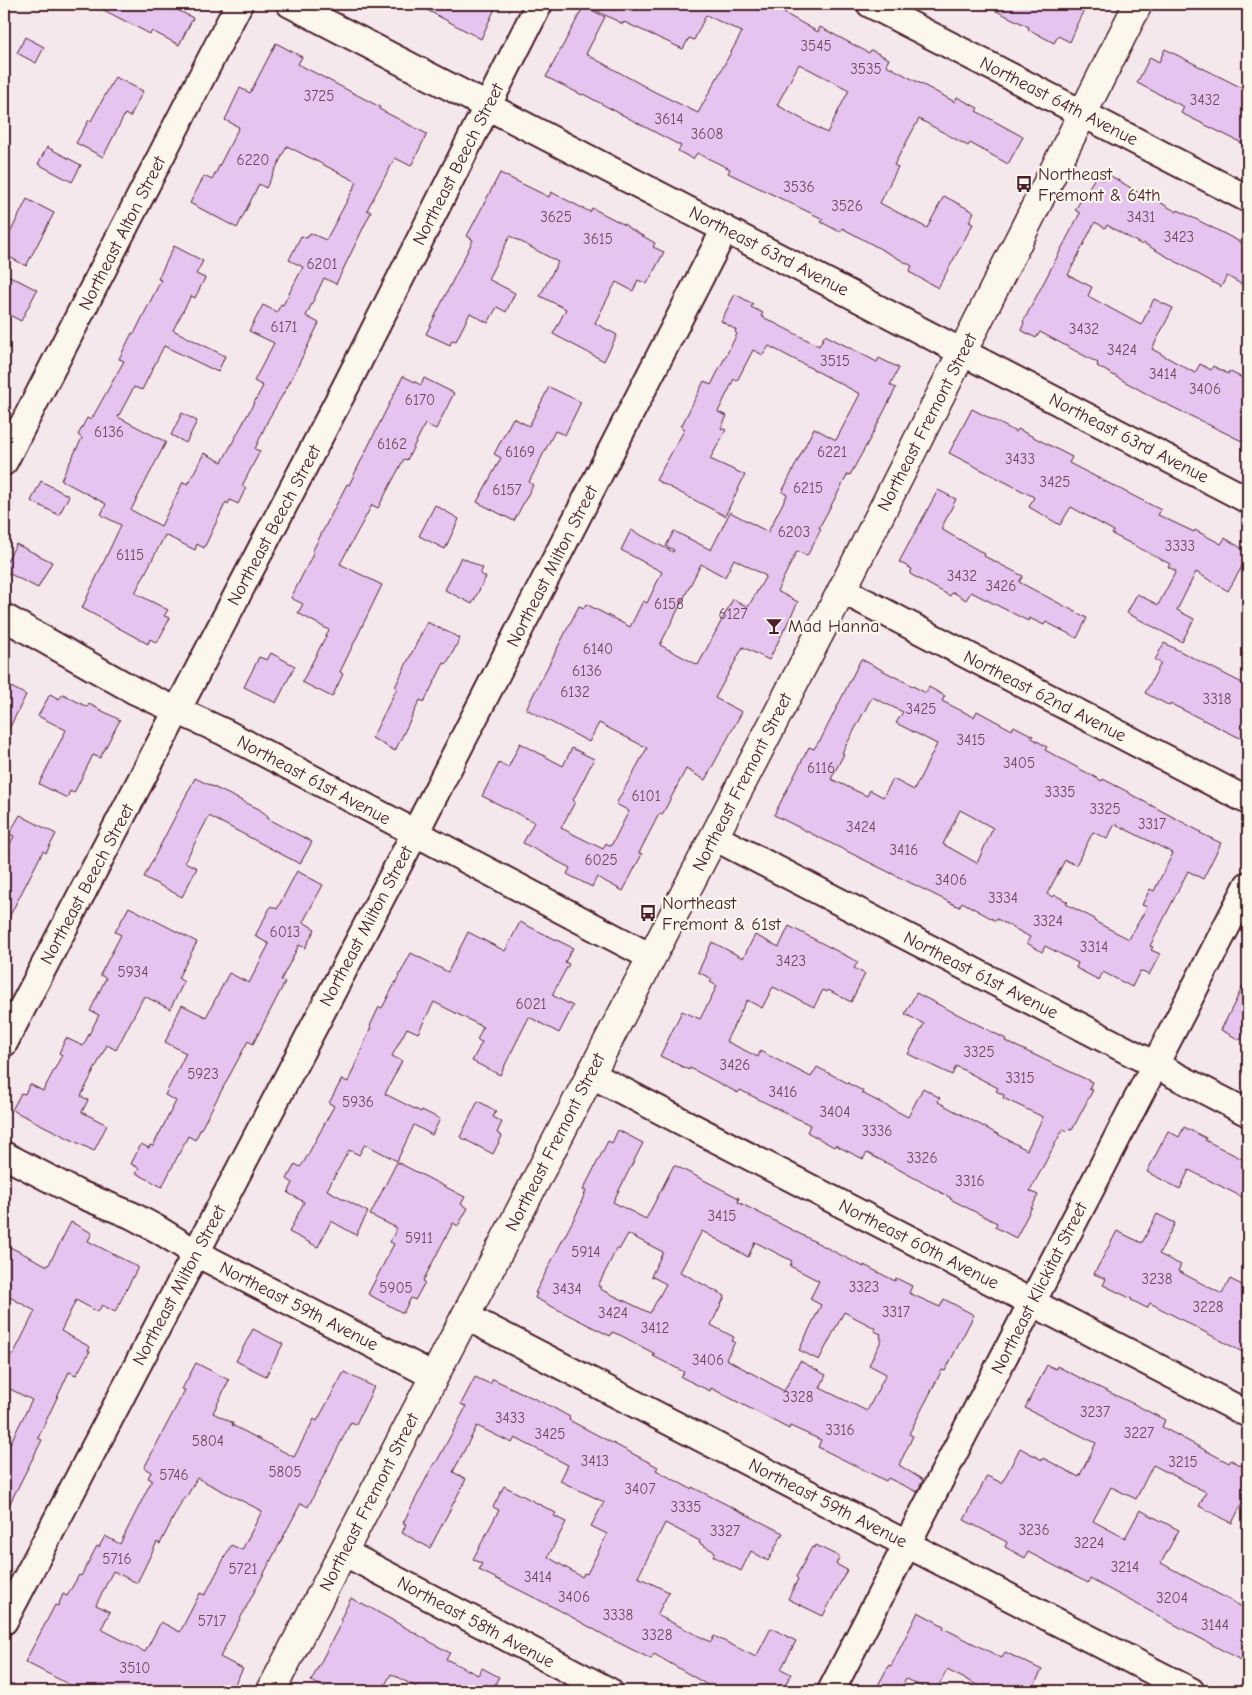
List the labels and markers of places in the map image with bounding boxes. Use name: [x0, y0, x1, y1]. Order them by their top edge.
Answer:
place label: Northeast Fremont & 64th: [1038, 164, 1161, 206]
bus stop icon: Northeast Fremont & 64th: [1014, 174, 1034, 194]
bar icon: Mad Hanna: [764, 616, 784, 636]
place label: Mad Hanna: [788, 616, 879, 637]
place label: Northeast Fremont & 61st: [662, 893, 782, 935]
bus stop icon: Northeast Fremont & 61st: [638, 903, 658, 923]

